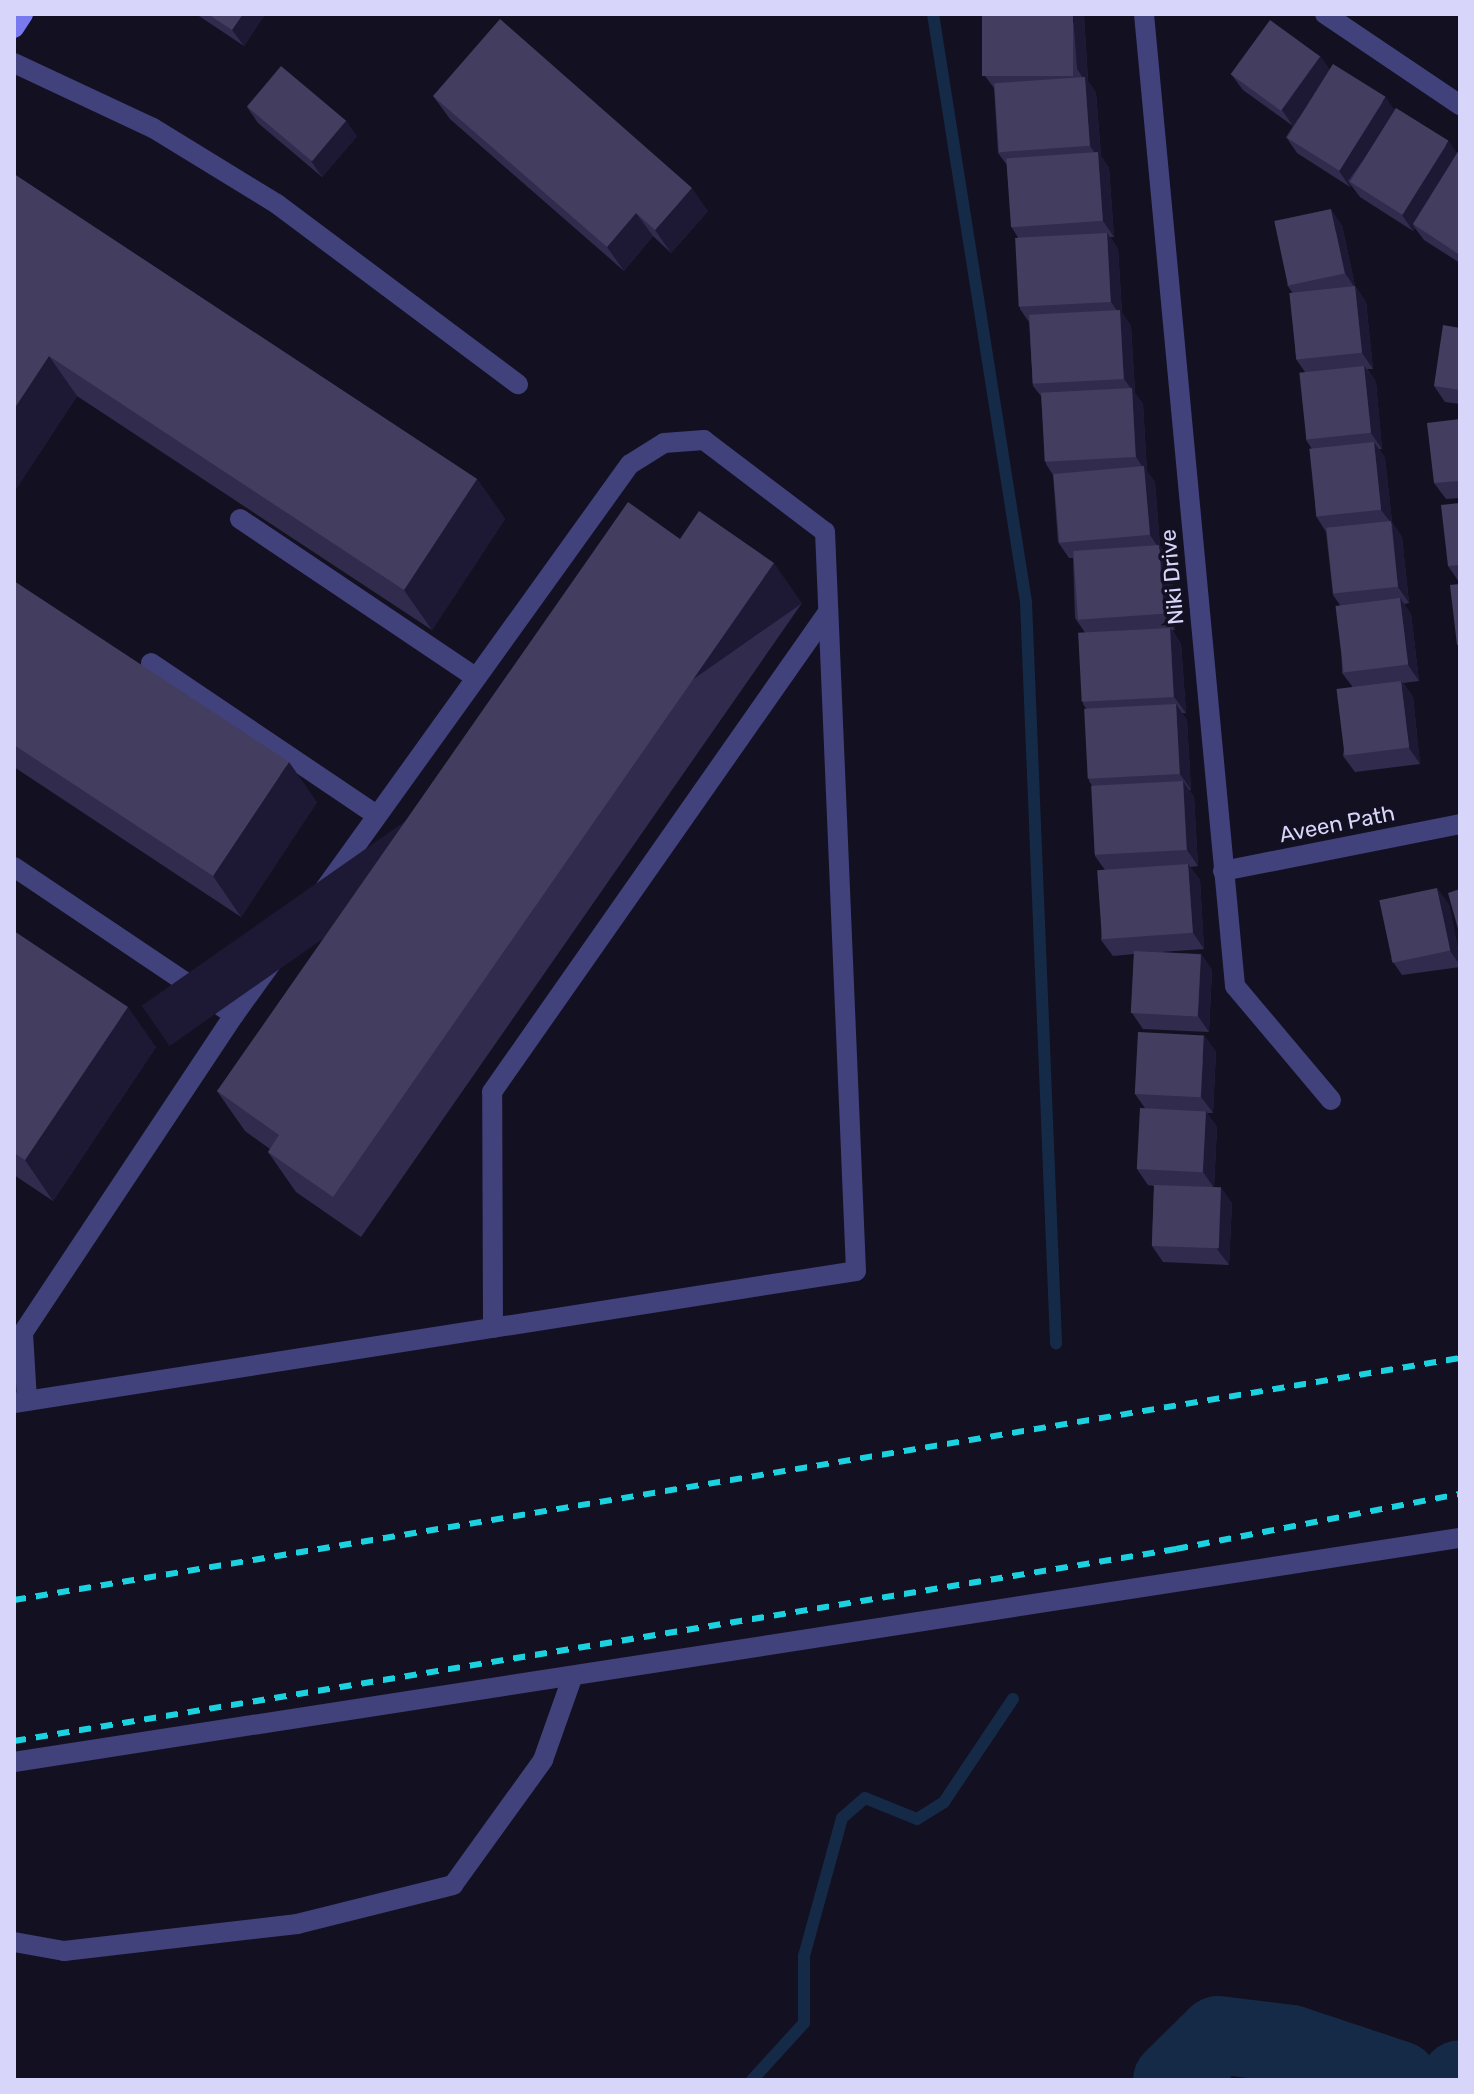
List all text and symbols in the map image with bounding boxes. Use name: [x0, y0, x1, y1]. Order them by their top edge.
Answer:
street label: Niki Drive: [1155, 528, 1189, 626]
street label: Aveen Path: [1277, 800, 1397, 848]

